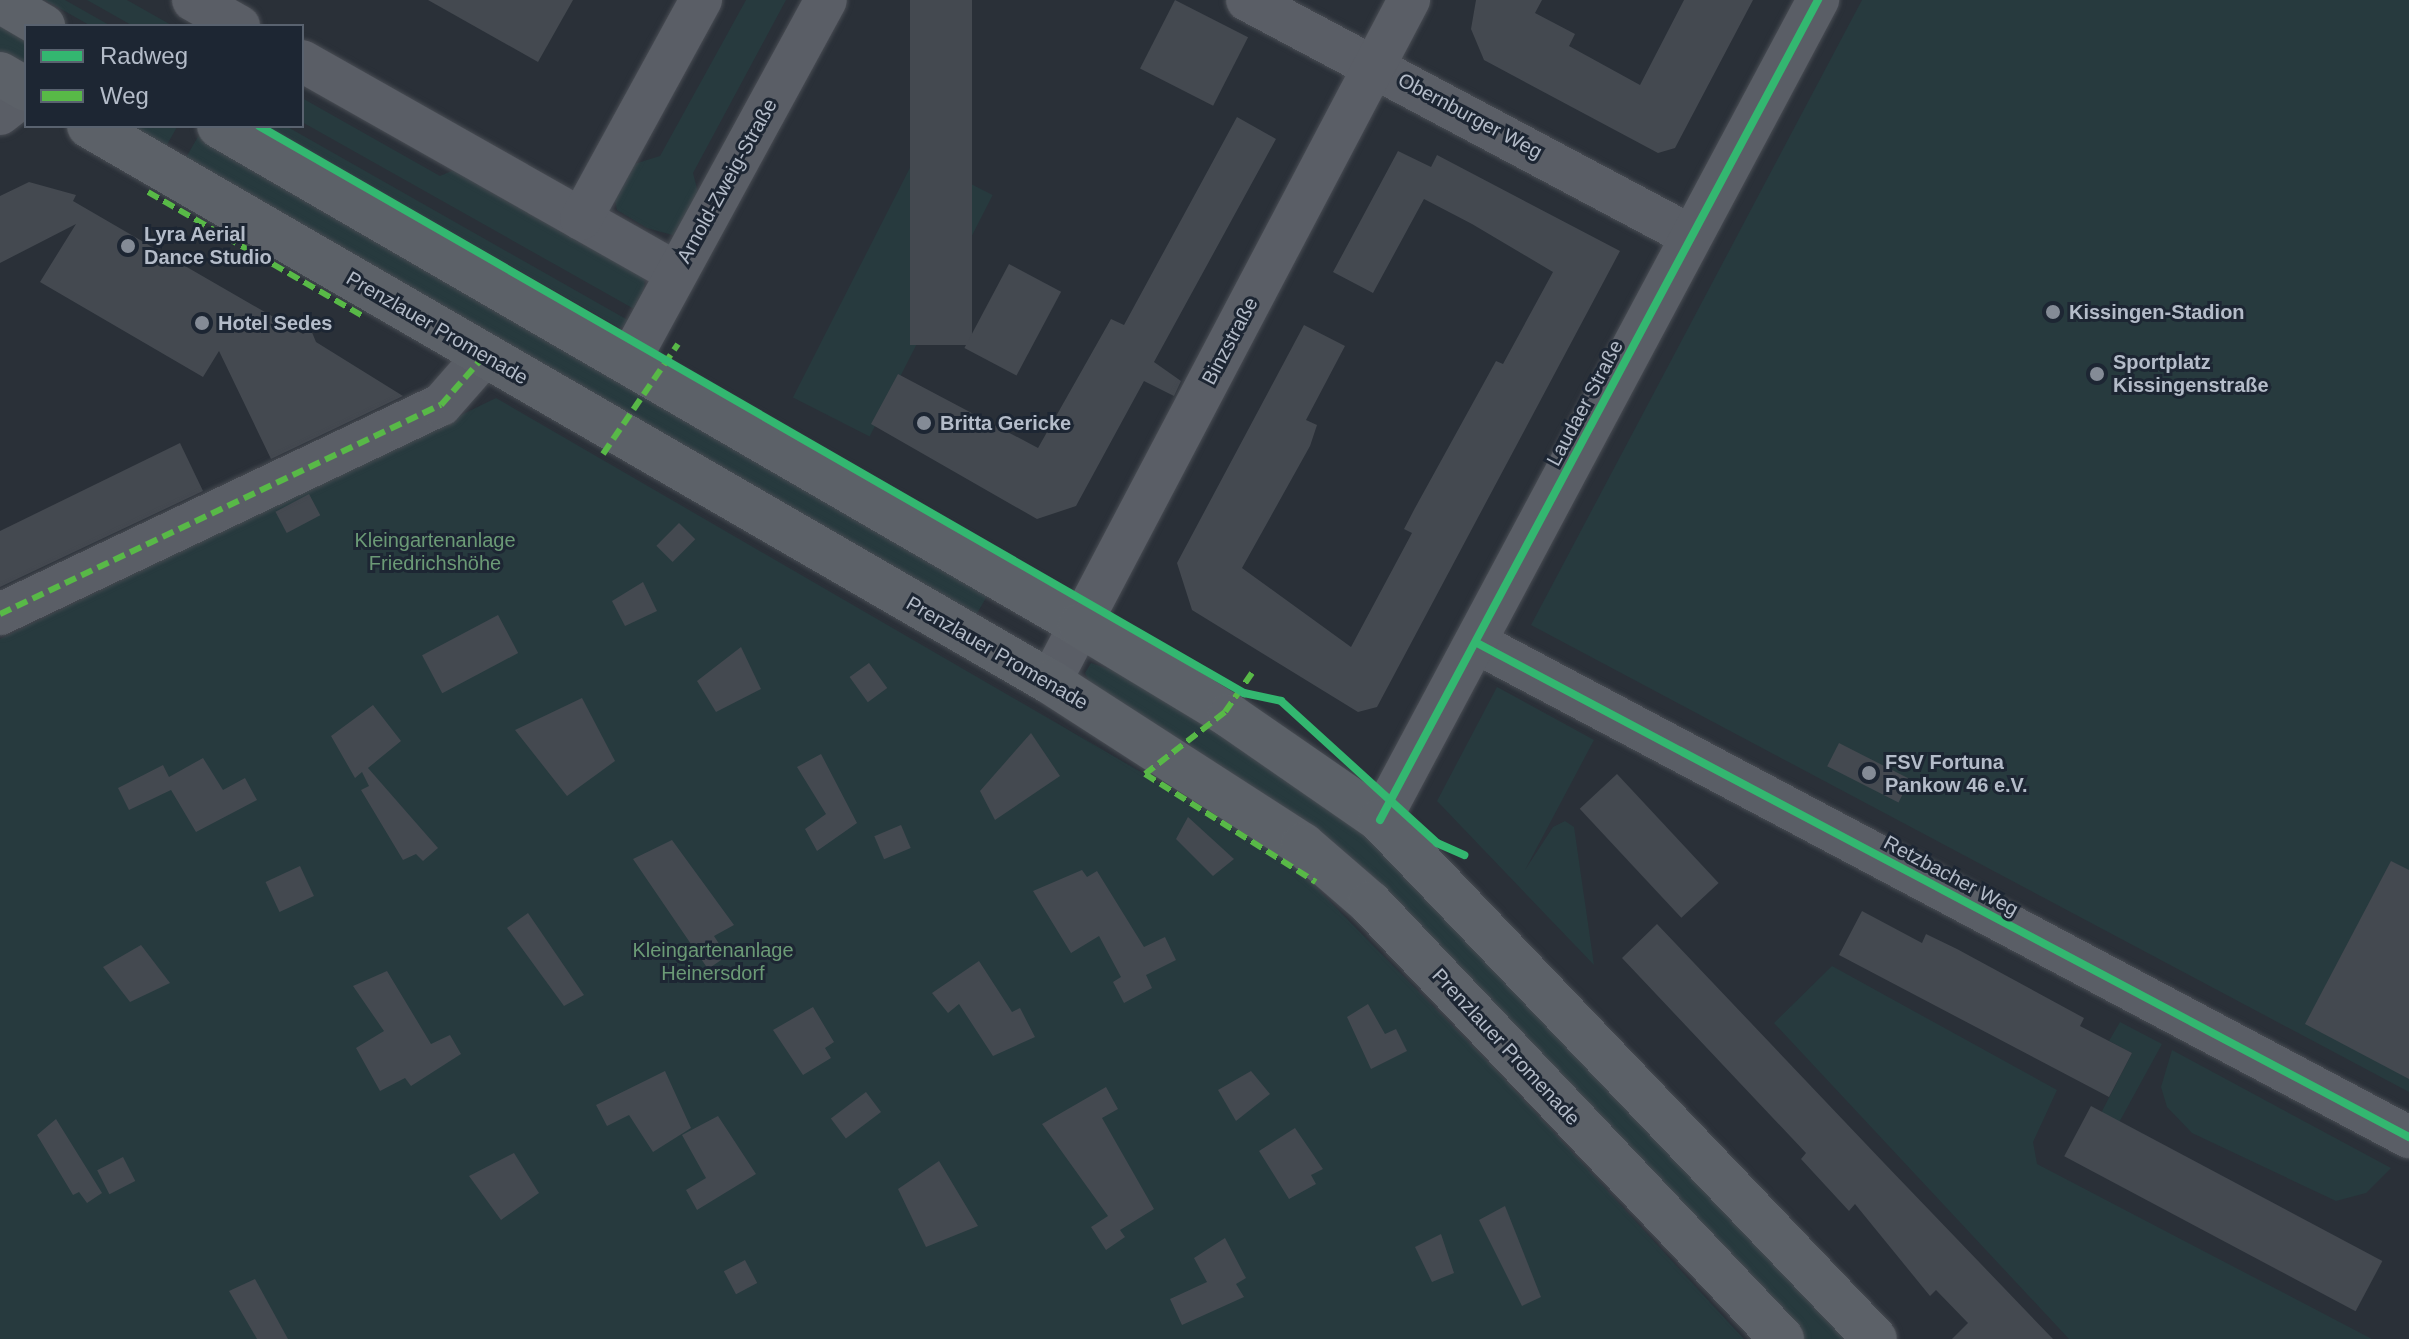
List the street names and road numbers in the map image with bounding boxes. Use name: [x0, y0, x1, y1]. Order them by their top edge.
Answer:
street label: Obernburger Weg: [1394, 68, 1546, 164]
street label: Arnold-Zweig-Straße: [672, 94, 782, 268]
street label: Prenzlauer Promenade: [342, 266, 532, 390]
street label: Binzstraße: [1197, 293, 1263, 389]
street label: Laudaer Straße: [1542, 336, 1628, 470]
street label: Prenzlauer Promenade: [902, 591, 1092, 715]
street label: Retzbacher Weg: [1880, 831, 2022, 921]
street label: Prenzlauer Promenade: [1427, 964, 1585, 1130]

